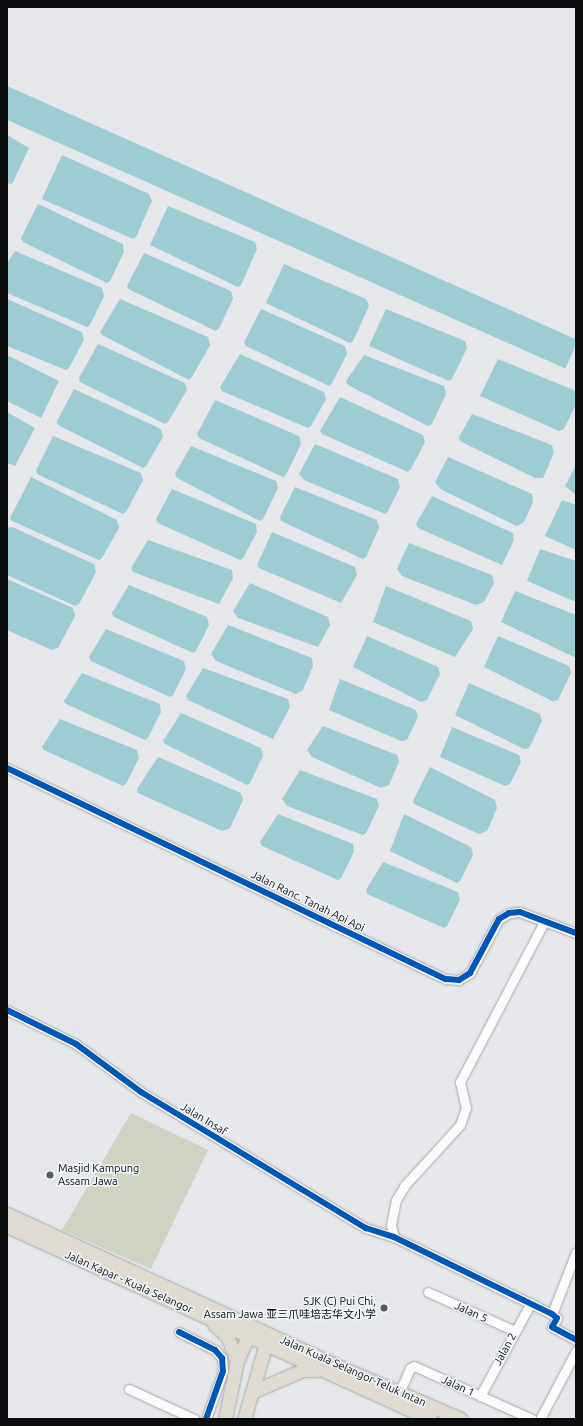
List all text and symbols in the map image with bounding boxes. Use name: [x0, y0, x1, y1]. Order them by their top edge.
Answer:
street label: Jalan Ranc. Tanah Api Api: [249, 868, 367, 934]
street label: Jalan Insaf: [178, 1100, 230, 1138]
place label: Masjid Kampung Assam Jawa: [58, 1162, 139, 1188]
marker: Masjid Kampung Assam Jawa: [45, 1170, 55, 1180]
street label: Jalan Kapar - Kuala Selangor: [63, 1248, 195, 1316]
place label: SJK (C) Pui Chi, Assam Jawa 亚三爪哇培志华文小学: [204, 1295, 376, 1321]
street label: Jalan 5: [452, 1299, 490, 1325]
marker: SJK (C) Pui Chi, Assam Jawa 亚三爪哇培志华文小学: [379, 1303, 389, 1313]
street label: Jalan 2: [491, 1331, 519, 1367]
street label: Jalan Kuala Selangor-Teluk Intan: [278, 1333, 428, 1409]
street label: Jalan 1: [439, 1373, 477, 1399]

